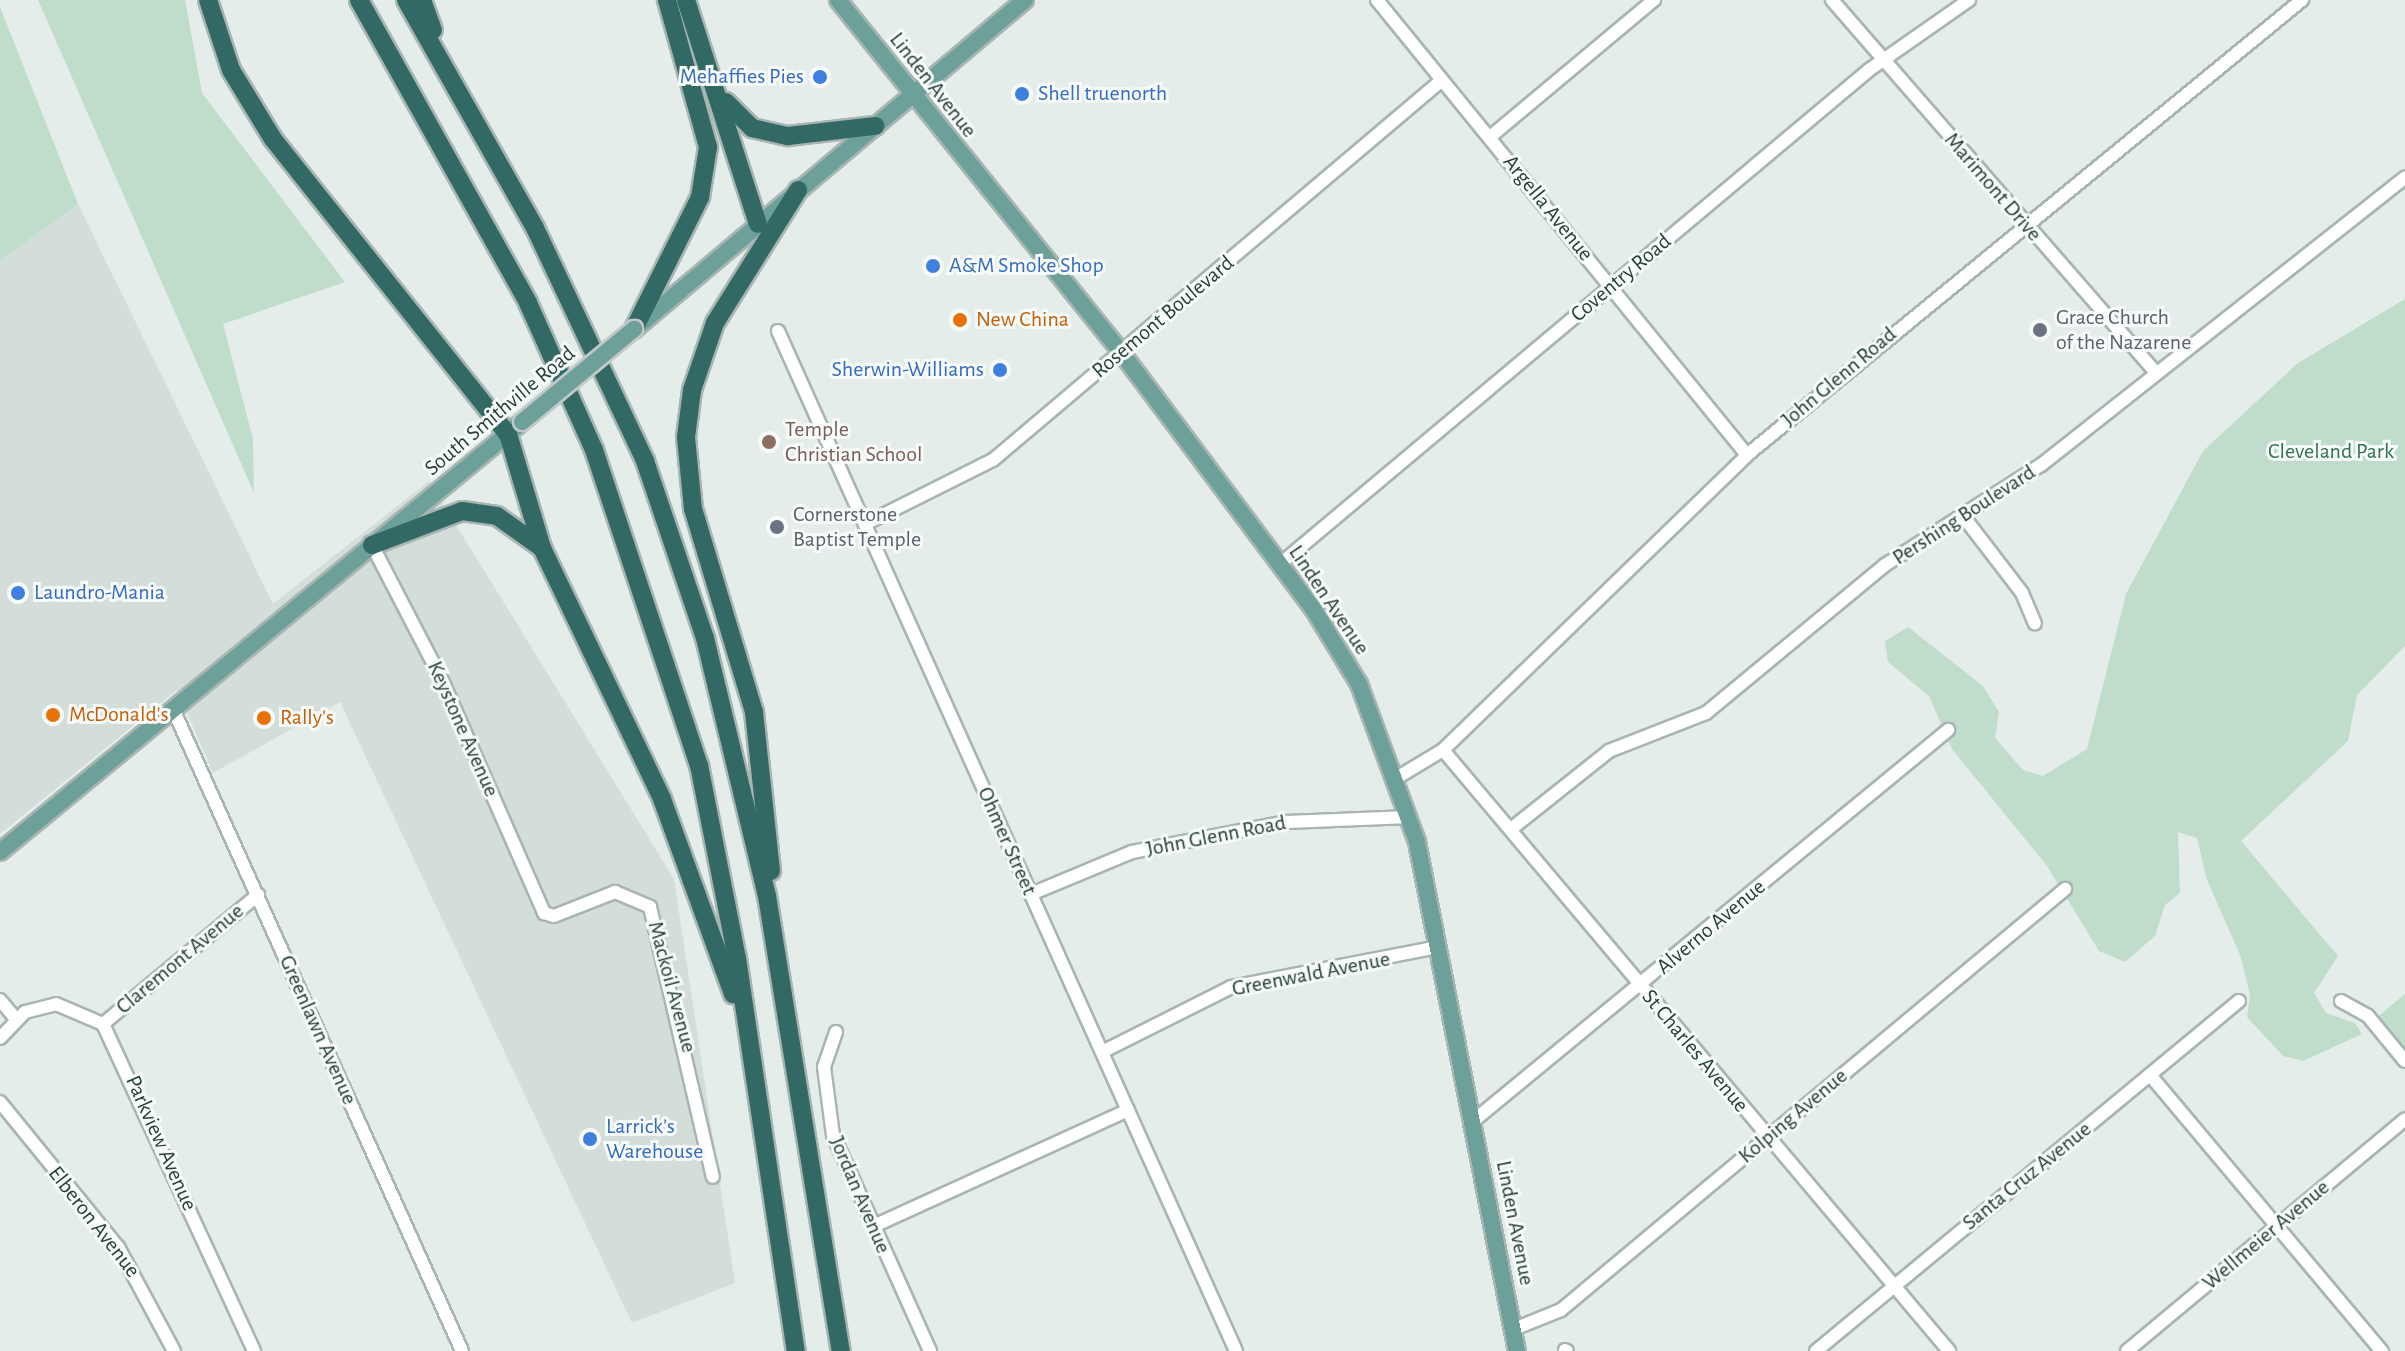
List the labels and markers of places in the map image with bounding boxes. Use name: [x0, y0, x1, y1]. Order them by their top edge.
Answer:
place label: Mehaffies Pies: [680, 64, 804, 90]
marker: Mehaffies Pies: [811, 68, 829, 86]
place label: Shell truenorth: [1038, 81, 1167, 107]
marker: Shell truenorth: [1013, 85, 1031, 103]
place label: A&M Smoke Shop: [949, 253, 1104, 279]
marker: A&M Smoke Shop: [924, 257, 942, 275]
place label: Grace Church of the Nazarene: [2056, 304, 2191, 356]
place label: New China: [976, 307, 1069, 333]
marker: New China: [951, 311, 969, 329]
marker: Grace Church of the Nazarene: [2031, 321, 2049, 339]
place label: Sherwin-Williams: [832, 357, 984, 383]
marker: Sherwin-Williams: [991, 361, 1009, 379]
place label: Temple Christian School: [785, 416, 922, 468]
marker: Temple Christian School: [760, 433, 778, 451]
place label: Cornerstone Baptist Temple: [793, 501, 921, 552]
marker: Cornerstone Baptist Temple: [768, 518, 786, 536]
place label: Laundro-Mania: [34, 580, 165, 606]
marker: Laundro-Mania: [9, 584, 27, 602]
place label: McDonald's: [69, 702, 169, 728]
place label: Rally's: [280, 705, 334, 731]
marker: McDonald's: [44, 706, 62, 724]
marker: Rally's: [255, 709, 273, 727]
place label: Larrick’s Warehouse: [606, 1113, 703, 1164]
marker: Larrick’s Warehouse: [581, 1130, 599, 1148]

